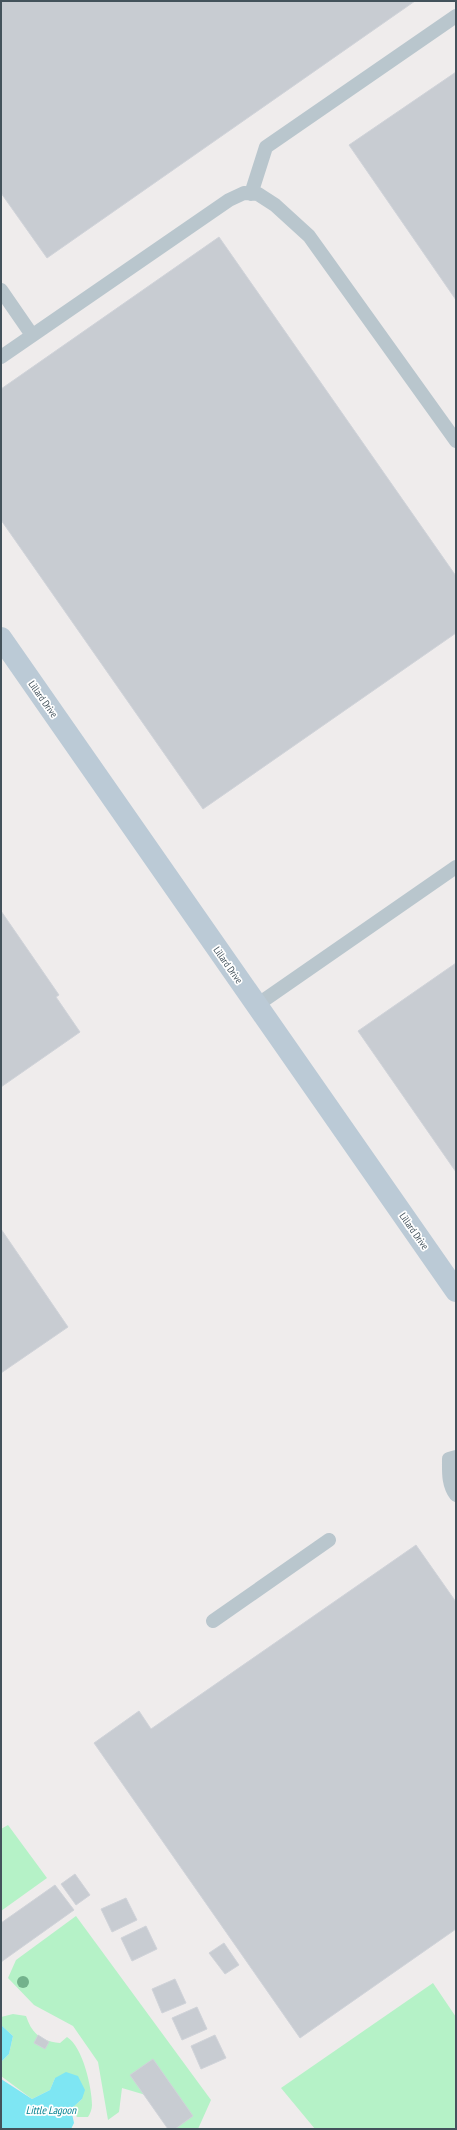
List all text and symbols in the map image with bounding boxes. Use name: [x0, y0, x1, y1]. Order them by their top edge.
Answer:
street label: Lillard Drive: [26, 678, 60, 720]
street label: Lillard Drive: [211, 944, 245, 986]
street label: Lillard Drive: [397, 1210, 431, 1252]
water label: Little Lagoon: [26, 2103, 77, 2117]

